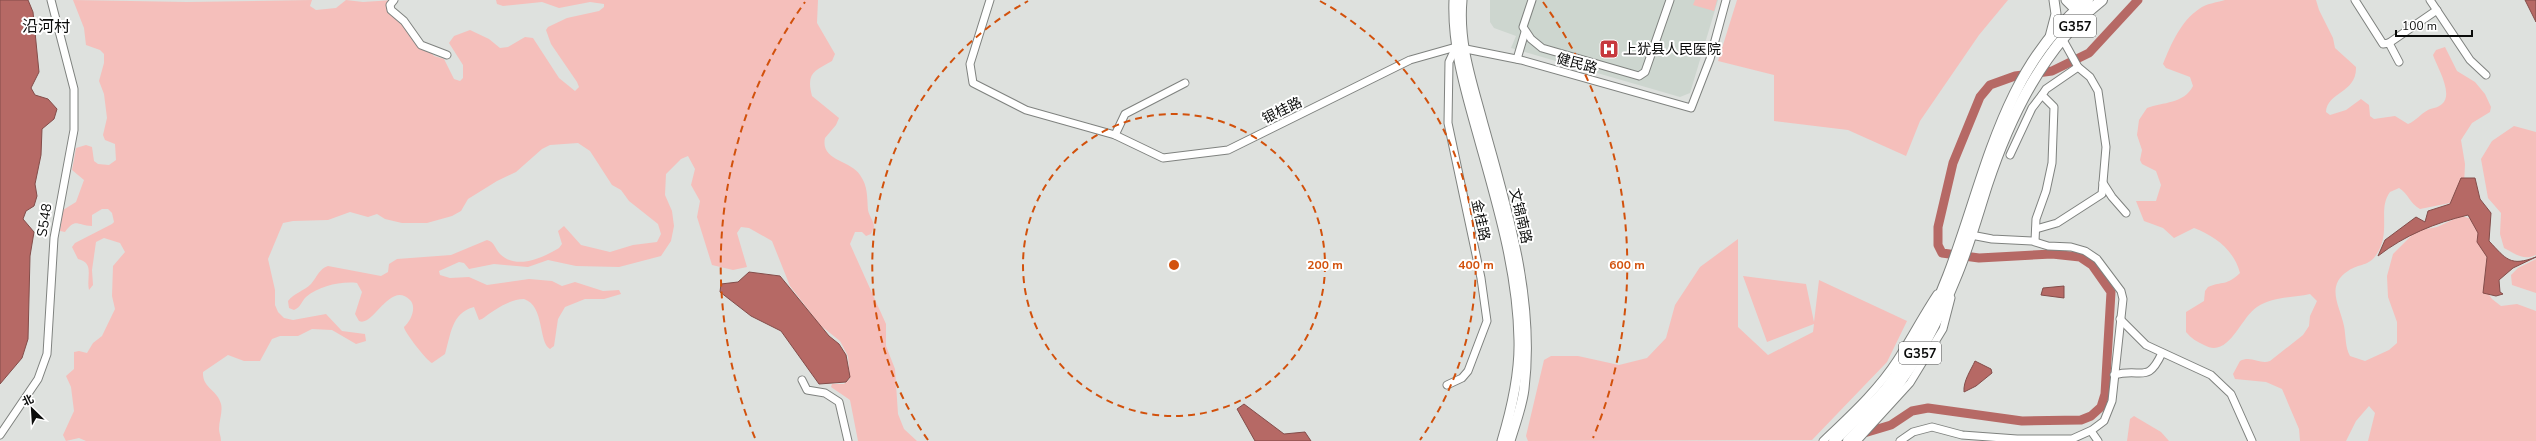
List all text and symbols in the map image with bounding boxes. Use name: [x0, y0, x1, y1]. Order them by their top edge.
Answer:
scale bar: [2396, 12, 2472, 38]
road number: G357: [2054, 15, 2096, 37]
district label: 沿河村: [22, 16, 70, 38]
text: 100 m: [2402, 18, 2437, 34]
hospital icon: 上犹县人民医院: [1598, 38, 1620, 60]
place label: 上犹县人民医院: [1623, 40, 1721, 59]
street label: 健民路: [1554, 49, 1600, 78]
street label: 银桂路: [1259, 93, 1305, 128]
street label: 文锦南路: [1505, 187, 1536, 246]
street label: 金桂路: [1467, 198, 1494, 243]
street label: S548: [32, 202, 57, 238]
text: 200 m: [1307, 257, 1343, 273]
text: 400 m: [1458, 257, 1494, 273]
text: 600 m: [1609, 257, 1645, 273]
centre of rings: [1167, 258, 1181, 272]
road number: G357: [1899, 342, 1941, 364]
north arrow: [12, 389, 52, 429]
text: 北: [20, 391, 36, 410]

